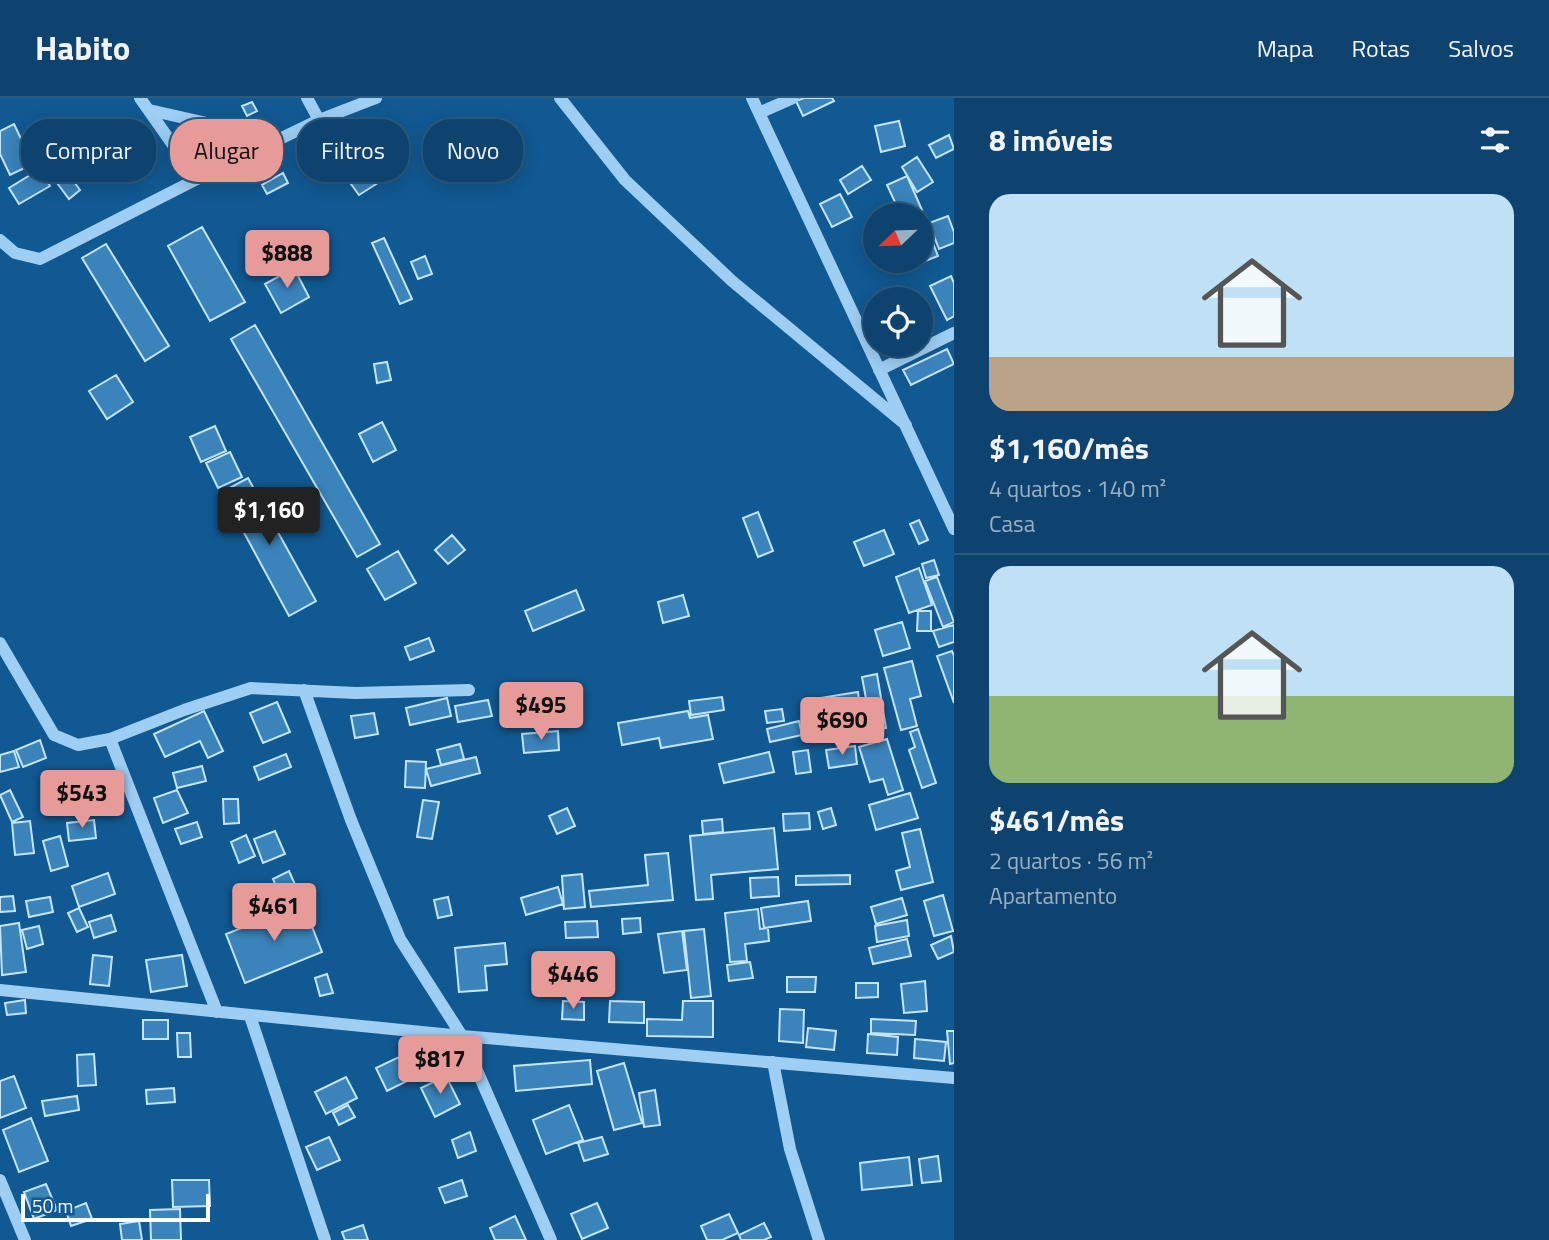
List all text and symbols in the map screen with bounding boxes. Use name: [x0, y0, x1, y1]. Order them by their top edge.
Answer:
text: Habito: [35, 23, 130, 73]
text: Mapa: [1257, 30, 1313, 66]
text: Rotas: [1351, 30, 1410, 66]
text: Salvos: [1448, 30, 1514, 66]
text: 8 imóveis: [989, 117, 1113, 163]
chip: Comprar: [21, 119, 156, 182]
chip: Alugar: [170, 119, 283, 182]
chip: Filtros: [297, 119, 409, 182]
chip: Novo: [423, 119, 523, 182]
icon: filters: [1476, 121, 1514, 159]
north arrow: [863, 203, 933, 273]
map controls: [863, 203, 933, 357]
pin: $888: [246, 230, 328, 290]
text: $888: [261, 235, 313, 270]
icon: home: [1189, 240, 1315, 366]
button: locate: [863, 287, 933, 357]
text: $1,160/mês: [989, 425, 1149, 471]
text: 4 quartos · 140 m²: [989, 471, 1166, 506]
pin: $1,160: [212, 488, 326, 547]
text: $1,160: [234, 492, 304, 527]
text: Casa: [989, 506, 1035, 541]
icon: home: [1189, 612, 1315, 738]
pin: $495: [500, 682, 582, 742]
text: $495: [515, 687, 567, 722]
pin: $690: [801, 698, 883, 757]
text: $690: [816, 702, 868, 737]
pin: $543: [41, 770, 123, 830]
text: $543: [56, 775, 108, 810]
text: $461/mês: [989, 797, 1124, 843]
text: 2 quartos · 56 m²: [989, 843, 1153, 878]
text: Apartamento: [989, 878, 1117, 913]
pin: $461: [233, 884, 315, 943]
text: $461: [248, 888, 300, 923]
pin: $446: [532, 951, 614, 1011]
text: $446: [547, 956, 599, 991]
pin: $817: [399, 1037, 481, 1096]
text: $817: [414, 1041, 466, 1076]
scale bar: [21, 1191, 210, 1223]
text: 50 m: [32, 1191, 73, 1220]

